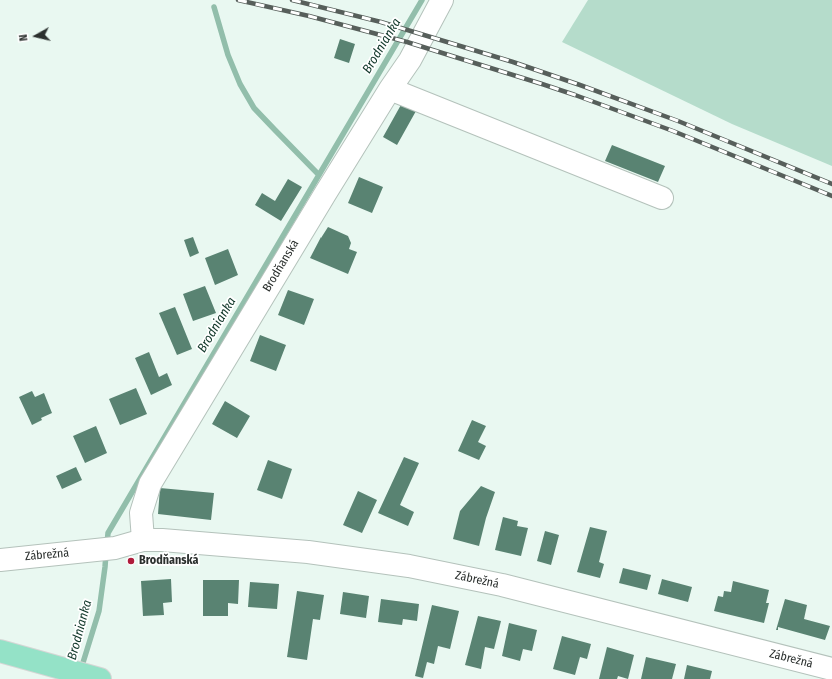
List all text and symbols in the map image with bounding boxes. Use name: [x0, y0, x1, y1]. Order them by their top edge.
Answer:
north arrow: [16, 16, 56, 56]
water label: Brodnianka: [359, 16, 405, 76]
text: N: [17, 34, 31, 42]
street label: Brodňanská: [260, 237, 302, 295]
water label: Brodnianka: [194, 295, 240, 355]
street label: Zábrežná: [24, 546, 70, 564]
place label: Brodňanská: [139, 554, 198, 568]
marker: Brodňanská: [126, 556, 136, 566]
street label: Zábrežná: [454, 568, 500, 592]
water label: Brodnianka: [64, 598, 96, 662]
street label: Zábrežná: [768, 647, 814, 671]

